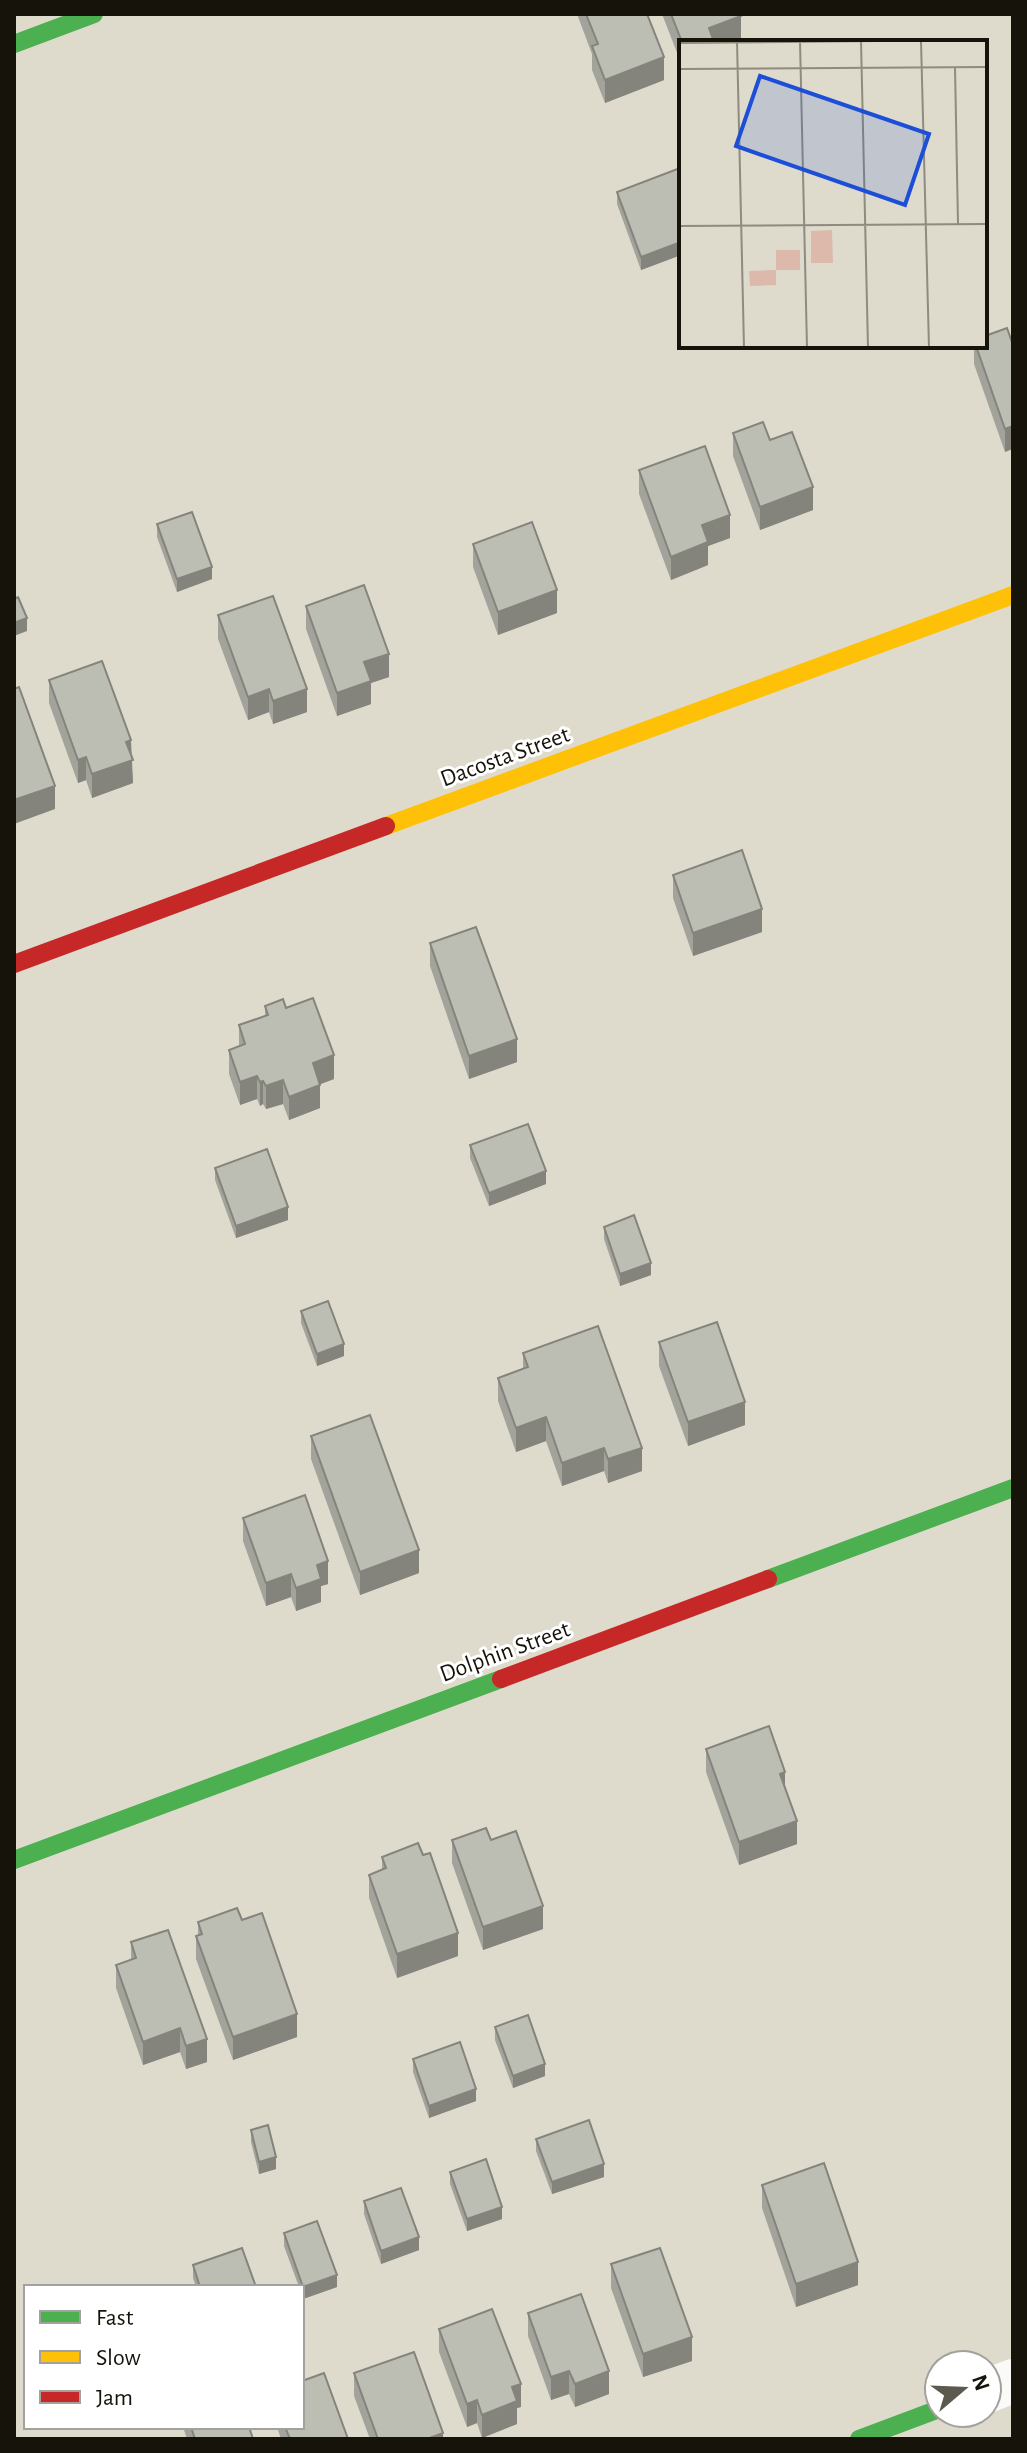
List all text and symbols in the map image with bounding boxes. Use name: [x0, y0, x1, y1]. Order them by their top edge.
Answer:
inset map: [679, 40, 987, 348]
street label: Dacosta Street: [437, 722, 573, 791]
street label: Dolphin Street: [437, 1617, 574, 1687]
legend: [24, 2285, 304, 2429]
text: Fast: [96, 2306, 134, 2330]
text: Slow: [96, 2346, 141, 2370]
north arrow: [923, 2349, 1003, 2429]
text: N: [968, 2372, 994, 2394]
text: Jam: [96, 2386, 133, 2410]

